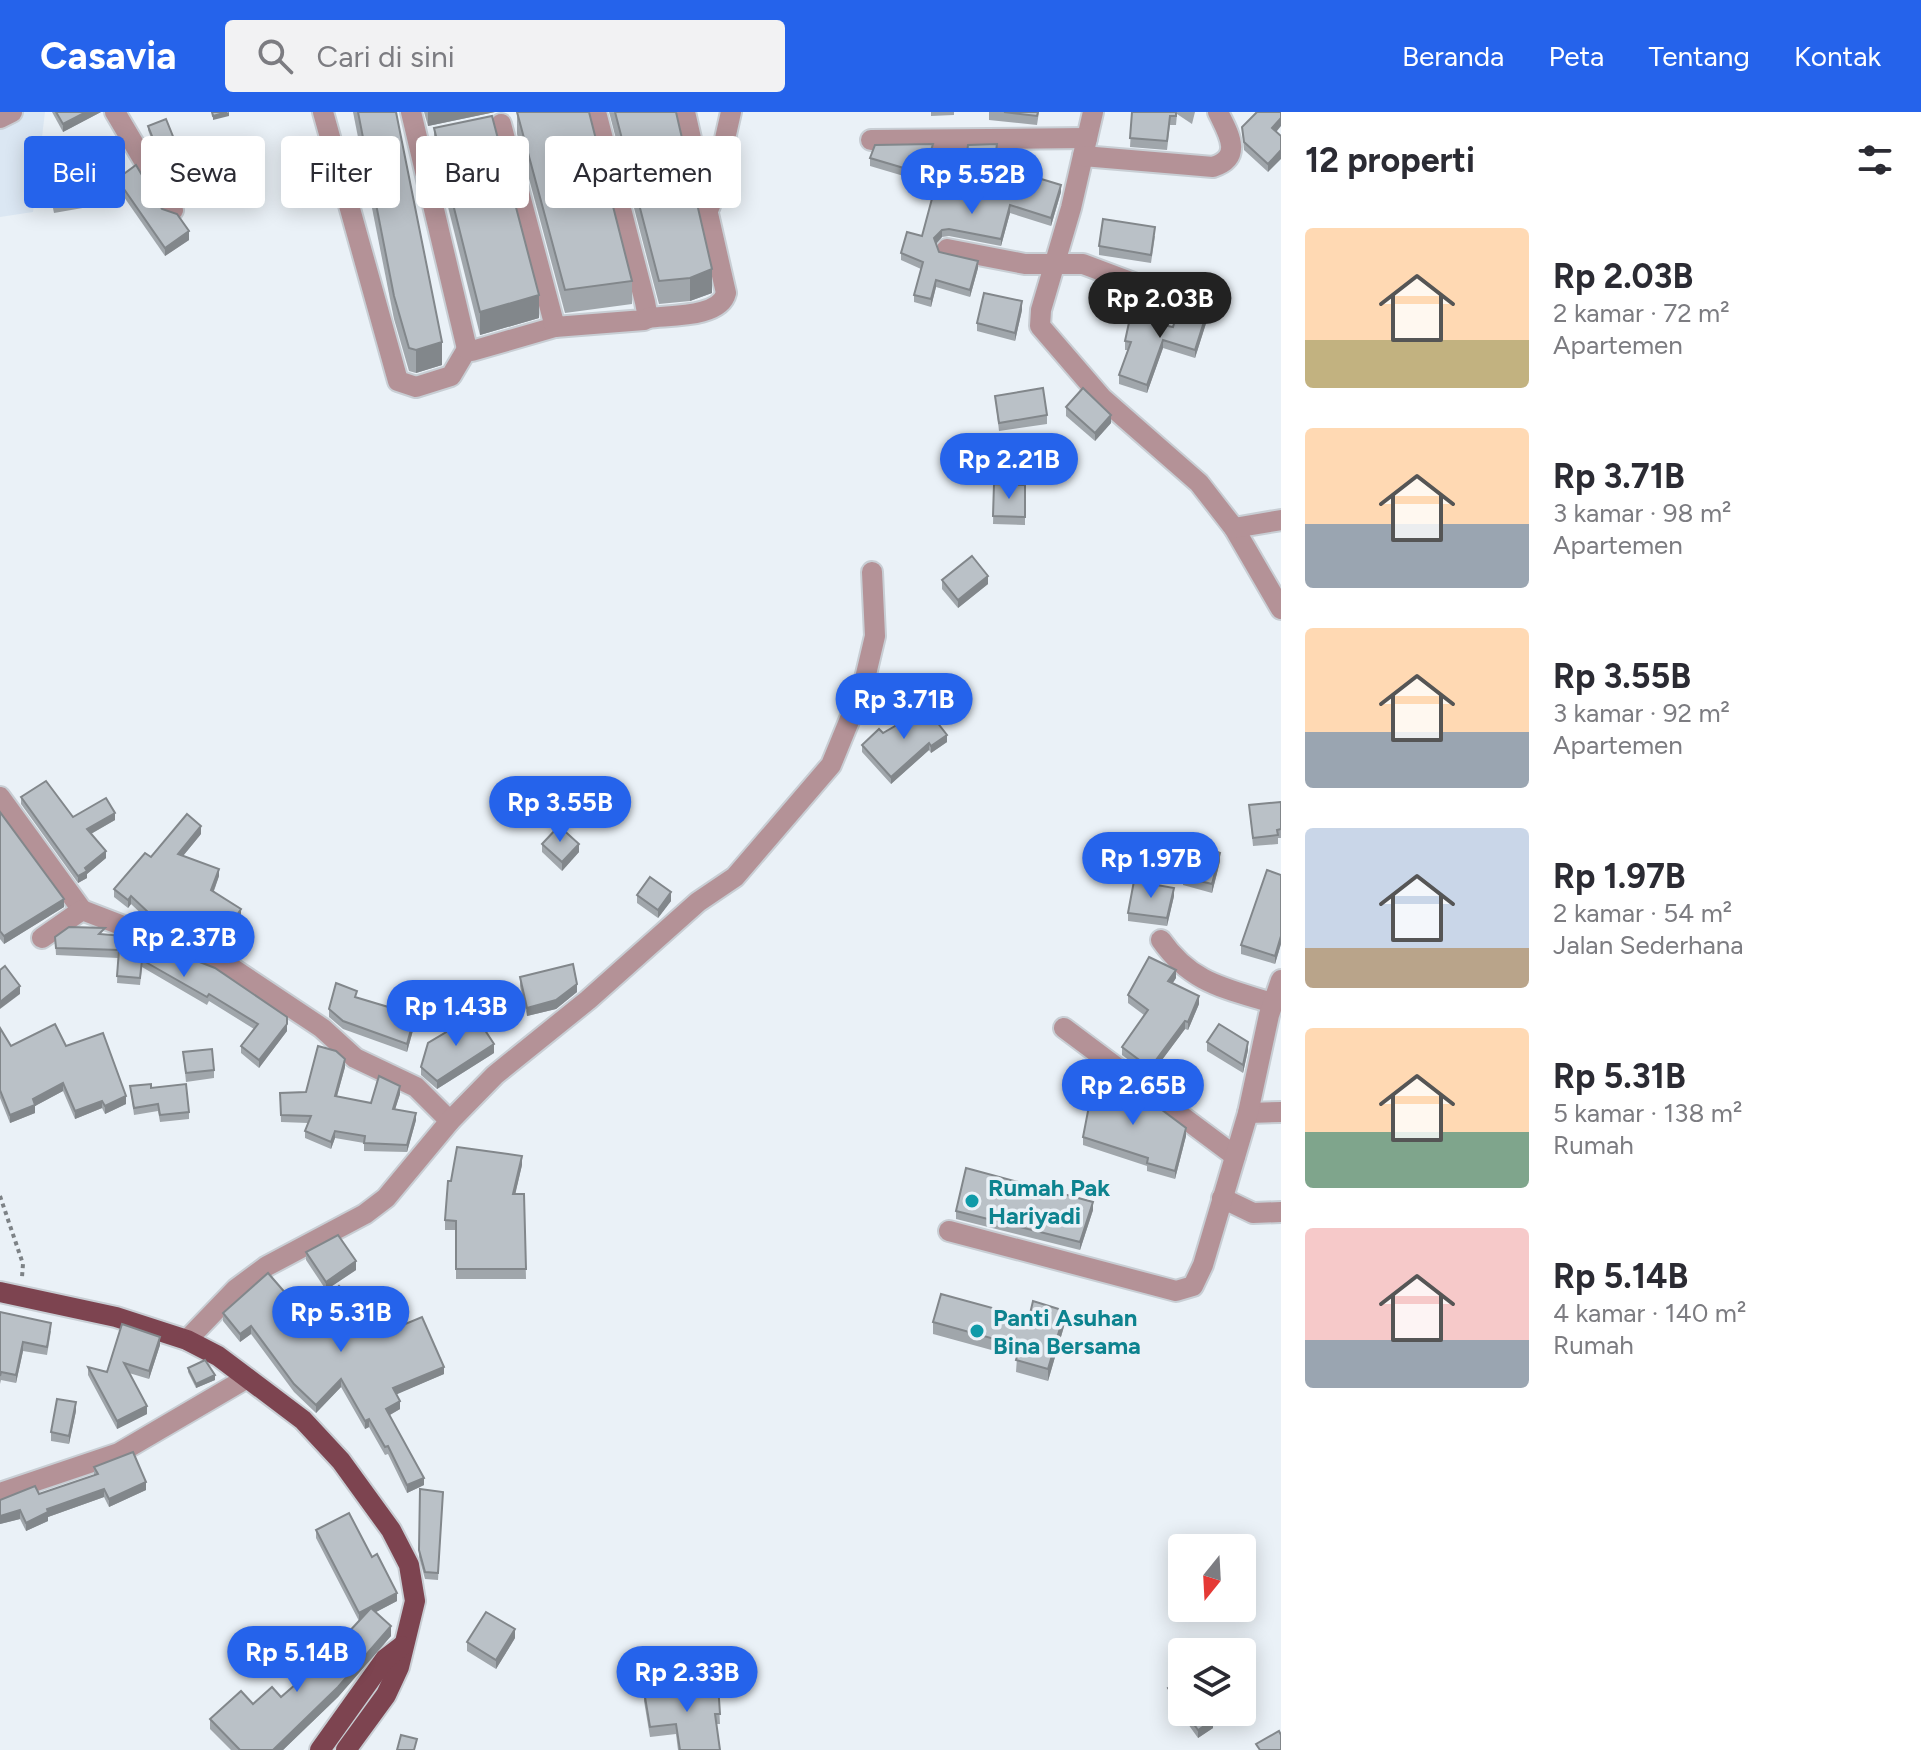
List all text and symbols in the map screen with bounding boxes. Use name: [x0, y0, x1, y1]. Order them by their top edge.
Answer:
search box: [225, 20, 785, 92]
text: Casavia: [40, 33, 177, 79]
icon: search: [253, 34, 297, 78]
text: Cari di sini: [317, 38, 455, 75]
text: Beranda: [1402, 39, 1504, 73]
text: Peta: [1548, 39, 1604, 73]
text: Tentang: [1648, 39, 1750, 73]
text: Kontak: [1794, 39, 1881, 73]
chip: Beli: [24, 136, 125, 208]
chip: Sewa: [141, 136, 265, 208]
chip: Filter: [281, 136, 400, 208]
chip: Baru: [416, 136, 529, 208]
chip: Apartemen: [545, 136, 741, 208]
icon: filters: [1853, 138, 1897, 182]
text: 12 properti: [1305, 140, 1475, 181]
pin: Rp 5.52B: [889, 148, 1055, 216]
text: Rp 5.52B: [919, 158, 1025, 190]
text: Rp 2.03B: [1553, 256, 1693, 297]
icon: home: [1369, 260, 1465, 356]
pin: Rp 2.03B: [1077, 272, 1243, 340]
text: Rp 2.03B: [1106, 282, 1214, 314]
text: 2 kamar · 72 m²: [1553, 297, 1730, 329]
text: Apartemen: [1553, 329, 1683, 361]
pin: Rp 2.21B: [926, 433, 1092, 501]
text: Rp 2.21B: [958, 443, 1060, 475]
text: Rp 3.71B: [1553, 456, 1685, 497]
icon: home: [1369, 460, 1465, 556]
text: 3 kamar · 98 m²: [1553, 497, 1731, 529]
text: Apartemen: [1553, 529, 1683, 561]
text: Rp 3.55B: [1553, 656, 1691, 697]
icon: home: [1369, 660, 1465, 756]
pin: Rp 3.71B: [821, 673, 987, 741]
text: Rp 3.71B: [854, 683, 954, 715]
text: 3 kamar · 92 m²: [1553, 697, 1730, 729]
text: Apartemen: [1553, 729, 1683, 761]
pin: Rp 3.55B: [477, 776, 643, 844]
text: Rp 3.55B: [507, 786, 613, 818]
pin: Rp 1.97B: [1068, 832, 1234, 900]
text: Rp 1.97B: [1100, 842, 1202, 874]
text: Rp 1.97B: [1553, 856, 1686, 897]
icon: home: [1369, 860, 1465, 956]
text: 2 kamar · 54 m²: [1553, 897, 1732, 929]
pin: Rp 2.37B: [101, 911, 267, 979]
text: Rp 2.37B: [132, 921, 236, 953]
text: Jalan Sederhana: [1553, 929, 1743, 961]
pin: Rp 1.43B: [373, 980, 539, 1048]
text: Rp 1.43B: [405, 990, 507, 1022]
text: Rp 5.31B: [1553, 1056, 1686, 1097]
pin: Rp 2.65B: [1050, 1059, 1216, 1127]
icon: home: [1369, 1060, 1465, 1156]
text: Rp 2.65B: [1080, 1069, 1186, 1101]
text: 5 kamar · 138 m²: [1553, 1097, 1742, 1129]
text: Rumah: [1553, 1129, 1634, 1161]
place label: Rumah Pak Hariyadi: [988, 1173, 1110, 1230]
marker: Rumah Pak Hariyadi: [963, 1192, 981, 1210]
text: Rp 5.14B: [1553, 1256, 1688, 1297]
icon: home: [1369, 1260, 1465, 1356]
pin: Rp 5.31B: [258, 1286, 424, 1354]
text: Rp 5.31B: [290, 1296, 392, 1328]
text: 4 kamar · 140 m²: [1553, 1297, 1746, 1329]
place label: Panti Asuhan Bina Bersama: [993, 1303, 1141, 1360]
marker: Panti Asuhan Bina Bersama: [968, 1322, 986, 1340]
text: Rumah: [1553, 1329, 1634, 1361]
north arrow: [1168, 1534, 1256, 1622]
map controls: [1168, 1534, 1256, 1726]
pin: Rp 5.14B: [214, 1626, 380, 1694]
text: Rp 5.14B: [245, 1636, 349, 1668]
button: layers: [1168, 1638, 1256, 1726]
pin: Rp 2.33B: [604, 1646, 770, 1714]
text: Rp 2.33B: [635, 1656, 739, 1688]

